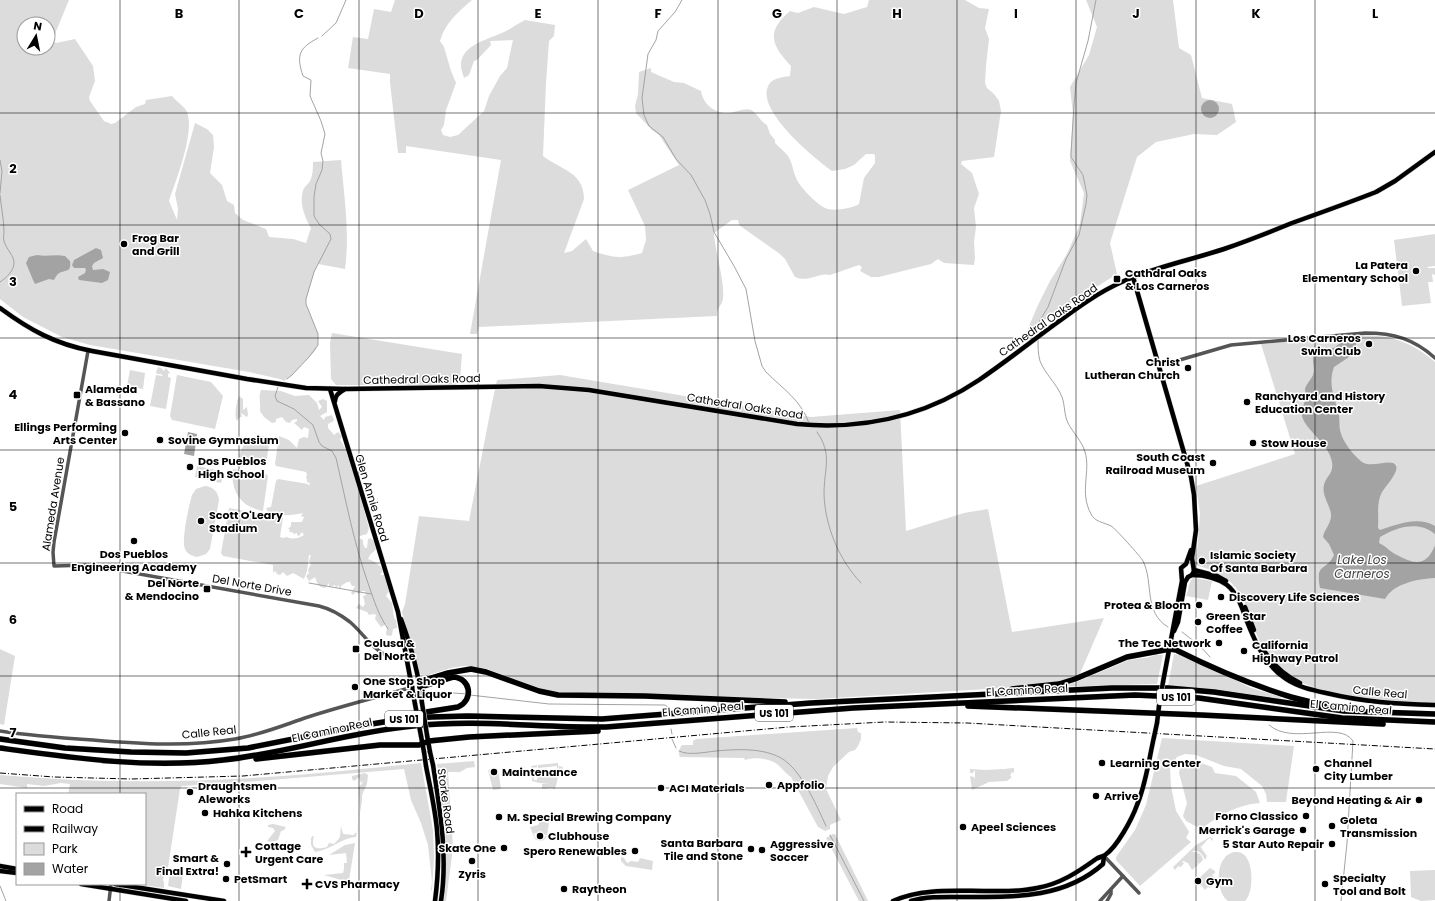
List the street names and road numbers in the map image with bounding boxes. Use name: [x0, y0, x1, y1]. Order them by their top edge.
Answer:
street label: Cathedral Oaks Road: [995, 280, 1101, 360]
street label: Cathedral Oaks Road: [363, 370, 481, 388]
street label: Cathedral Oaks Road: [686, 389, 804, 423]
street label: Glen Annie Road: [351, 452, 393, 544]
street label: Alameda Avenue: [38, 456, 68, 552]
street label: Del Norte Drive: [211, 570, 293, 600]
street label: El Camino Real: [986, 680, 1068, 700]
street label: Calle Real: [1352, 682, 1408, 702]
road number: US 101: [1157, 689, 1195, 705]
street label: El Camino Real: [1309, 695, 1393, 719]
street label: El Camino Real: [661, 697, 745, 721]
road number: US 101: [755, 705, 793, 721]
road number: US 101: [385, 711, 423, 727]
street label: El Camino Real: [290, 714, 374, 746]
street label: Calle Real: [181, 721, 237, 743]
street label: Storke Road: [434, 767, 458, 835]

